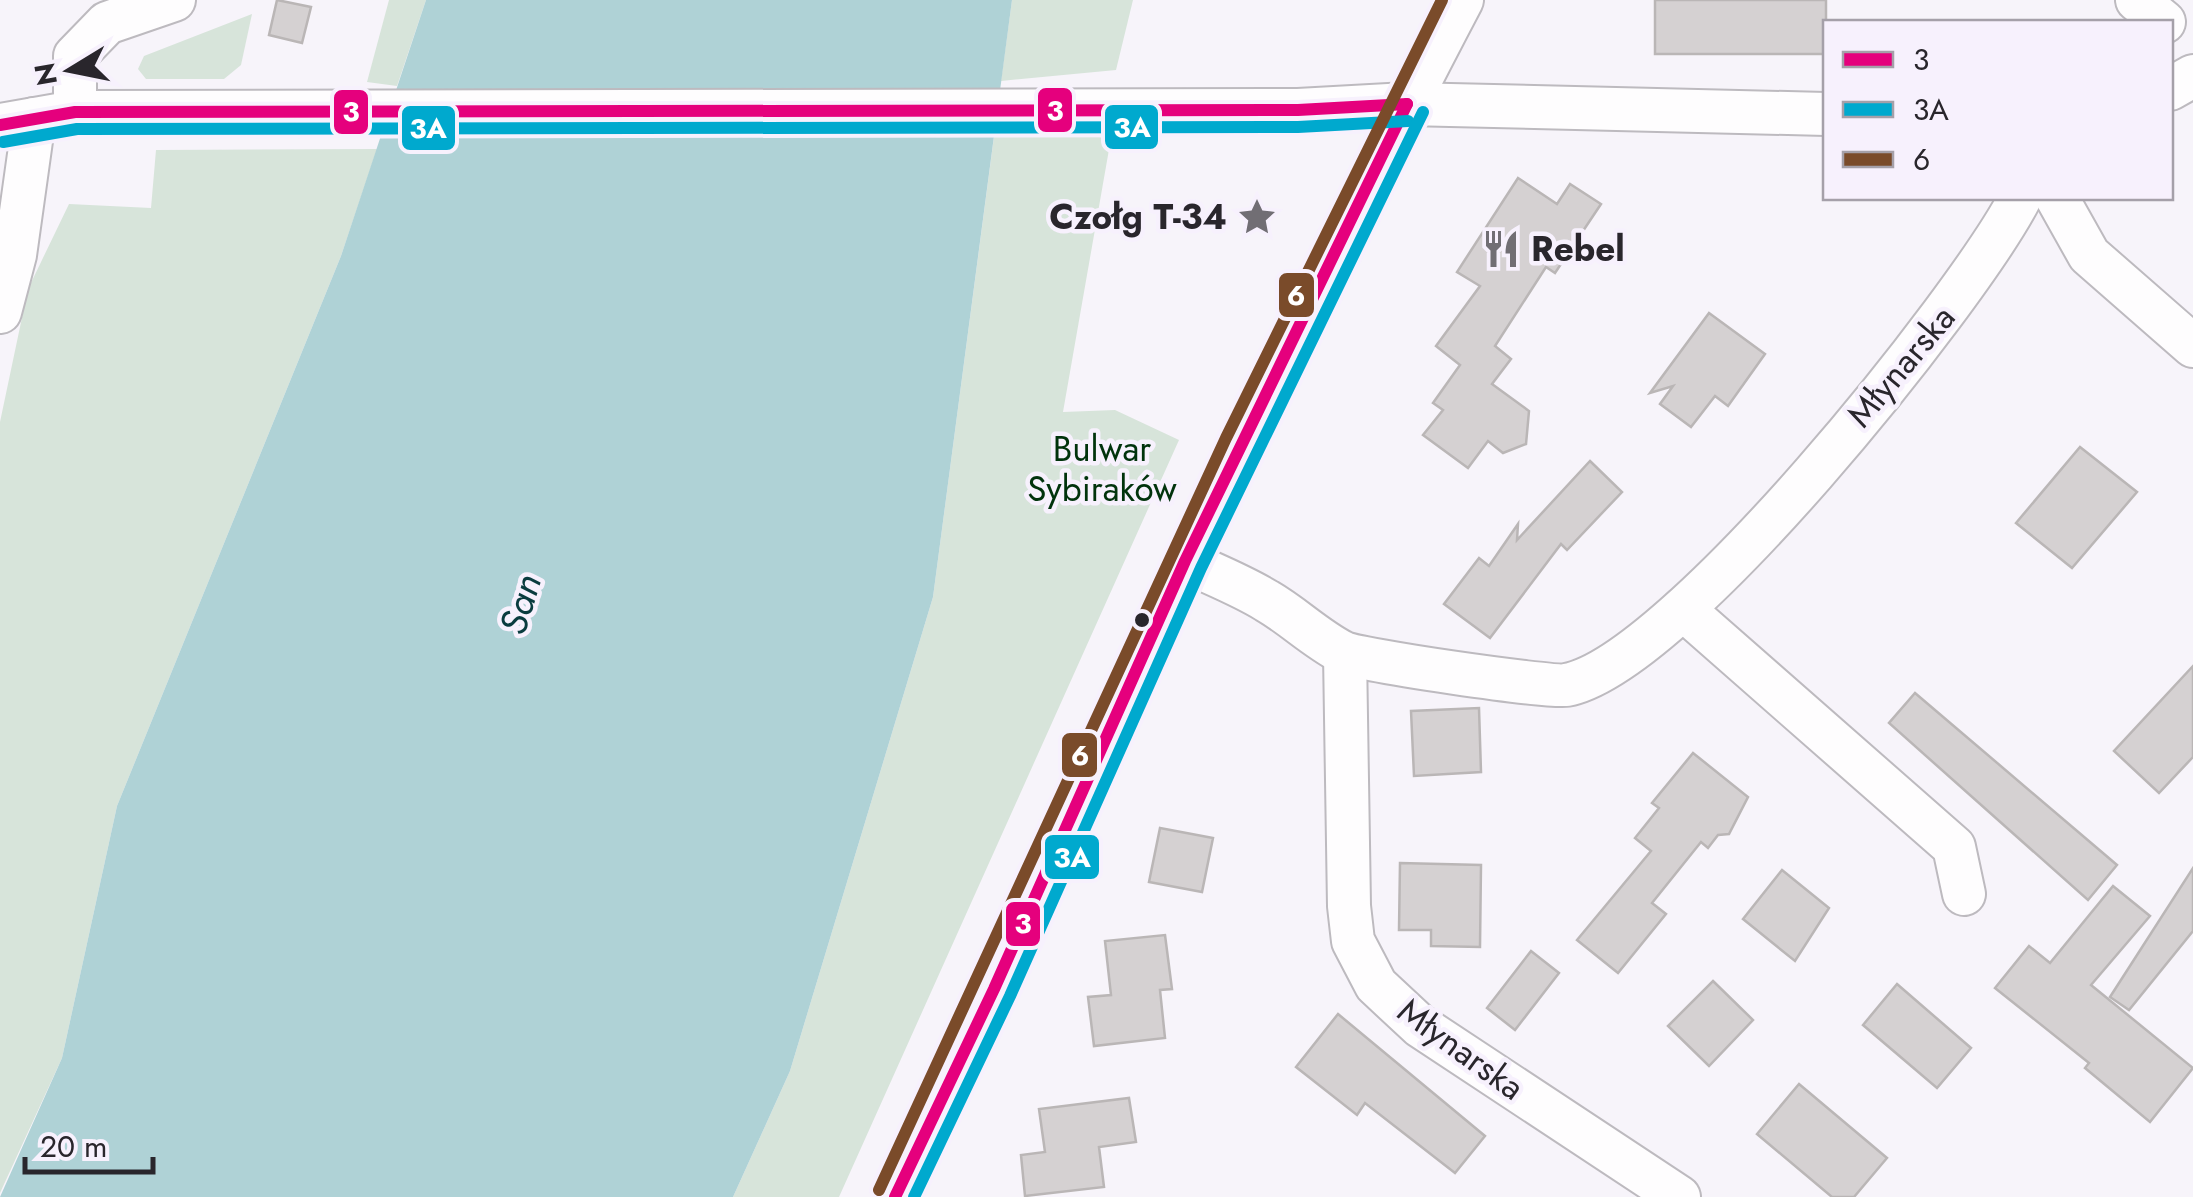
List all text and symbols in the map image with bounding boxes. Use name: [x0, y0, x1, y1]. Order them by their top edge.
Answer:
north arrow: [20, 20, 120, 120]
legend: [1823, 20, 2173, 200]
text: 3: [1913, 38, 1929, 81]
text: N: [24, 60, 68, 89]
line badge: 3: [1036, 86, 1074, 134]
line badge: 3: [332, 88, 370, 136]
text: 3A: [1913, 88, 1949, 131]
text: 3: [1046, 90, 1064, 131]
text: 3: [342, 91, 360, 132]
line badge: 3A: [1103, 103, 1160, 151]
line badge: 3A: [400, 104, 457, 152]
text: 3A: [1113, 107, 1151, 148]
text: 3A: [409, 108, 447, 149]
text: 6: [1913, 138, 1930, 181]
place label: Czołg T-34: [1049, 192, 1227, 242]
place icon: Czołg T-34: [1236, 196, 1278, 238]
place label: Rebel: [1531, 224, 1625, 274]
restaurant icon: Rebel: [1480, 228, 1522, 270]
line badge: 6: [1277, 271, 1316, 319]
text: 6: [1287, 275, 1305, 316]
street label: Młynarska: [1835, 294, 1967, 438]
park label: Bulwar Sybiraków: [1027, 424, 1177, 514]
water label: San: [485, 567, 555, 641]
unlabelled marker: [1132, 610, 1152, 630]
line badge: 6: [1060, 731, 1099, 779]
text: 6: [1071, 735, 1089, 776]
line badge: 3A: [1043, 833, 1101, 881]
text: 3A: [1053, 837, 1091, 878]
line badge: 3: [1004, 900, 1042, 948]
text: 3: [1014, 903, 1032, 944]
street label: Młynarska: [1388, 986, 1534, 1112]
scale bar: [25, 1112, 152, 1174]
text: 20 m: [40, 1125, 107, 1168]

